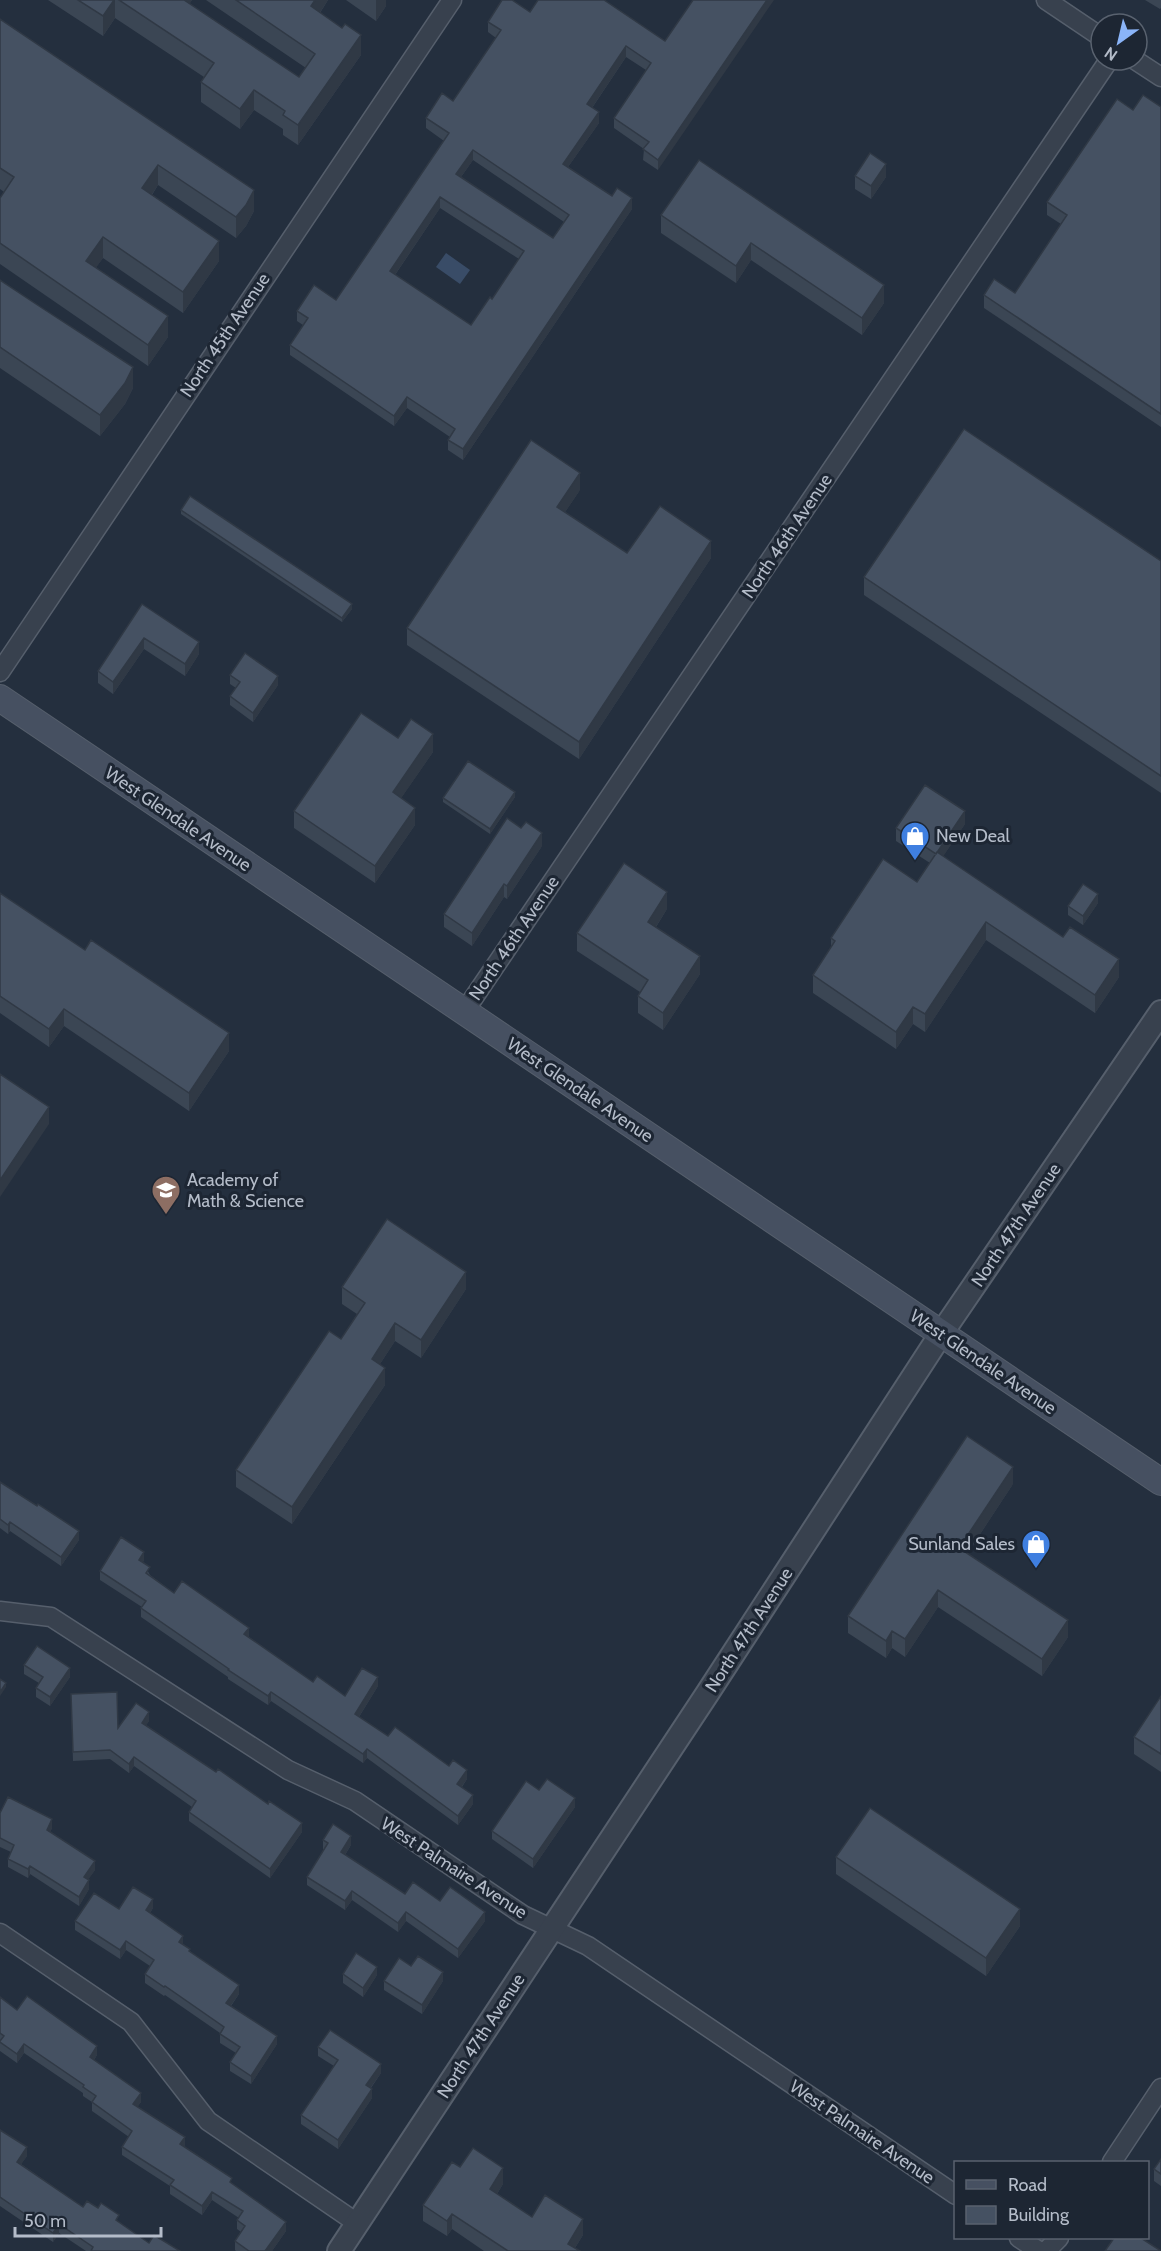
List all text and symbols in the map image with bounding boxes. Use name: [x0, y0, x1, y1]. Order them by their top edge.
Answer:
north arrow: [1089, 12, 1149, 72]
text: N: [1101, 43, 1121, 65]
street label: North 45th Avenue: [175, 269, 275, 401]
street label: North 46th Avenue: [737, 470, 837, 602]
street label: West Glendale Avenue: [101, 762, 255, 876]
shop icon: New Deal: [899, 820, 931, 862]
place label: New Deal: [936, 825, 1011, 847]
street label: North 46th Avenue: [464, 872, 564, 1004]
street label: West Glendale Avenue: [503, 1033, 657, 1147]
street label: North 47th Avenue: [967, 1159, 1065, 1291]
place label: Academy of Math & Science: [187, 1169, 304, 1212]
school or university icon: Academy of Math & Science: [150, 1174, 182, 1216]
street label: West Glendale Avenue: [906, 1305, 1060, 1419]
shop icon: Sunland Sales: [1020, 1528, 1052, 1570]
place label: Sunland Sales: [908, 1533, 1015, 1555]
street label: North 47th Avenue: [700, 1564, 798, 1696]
street label: West Palmaire Avenue: [377, 1812, 531, 1924]
street label: North 47th Avenue: [432, 1970, 530, 2102]
street label: West Palmaire Avenue: [785, 2075, 939, 2189]
legend: [954, 2161, 1149, 2239]
text: Road: [1008, 2174, 1047, 2196]
scale bar: [15, 2200, 160, 2238]
text: Building: [1008, 2204, 1070, 2226]
text: 50 m: [24, 2210, 66, 2232]

